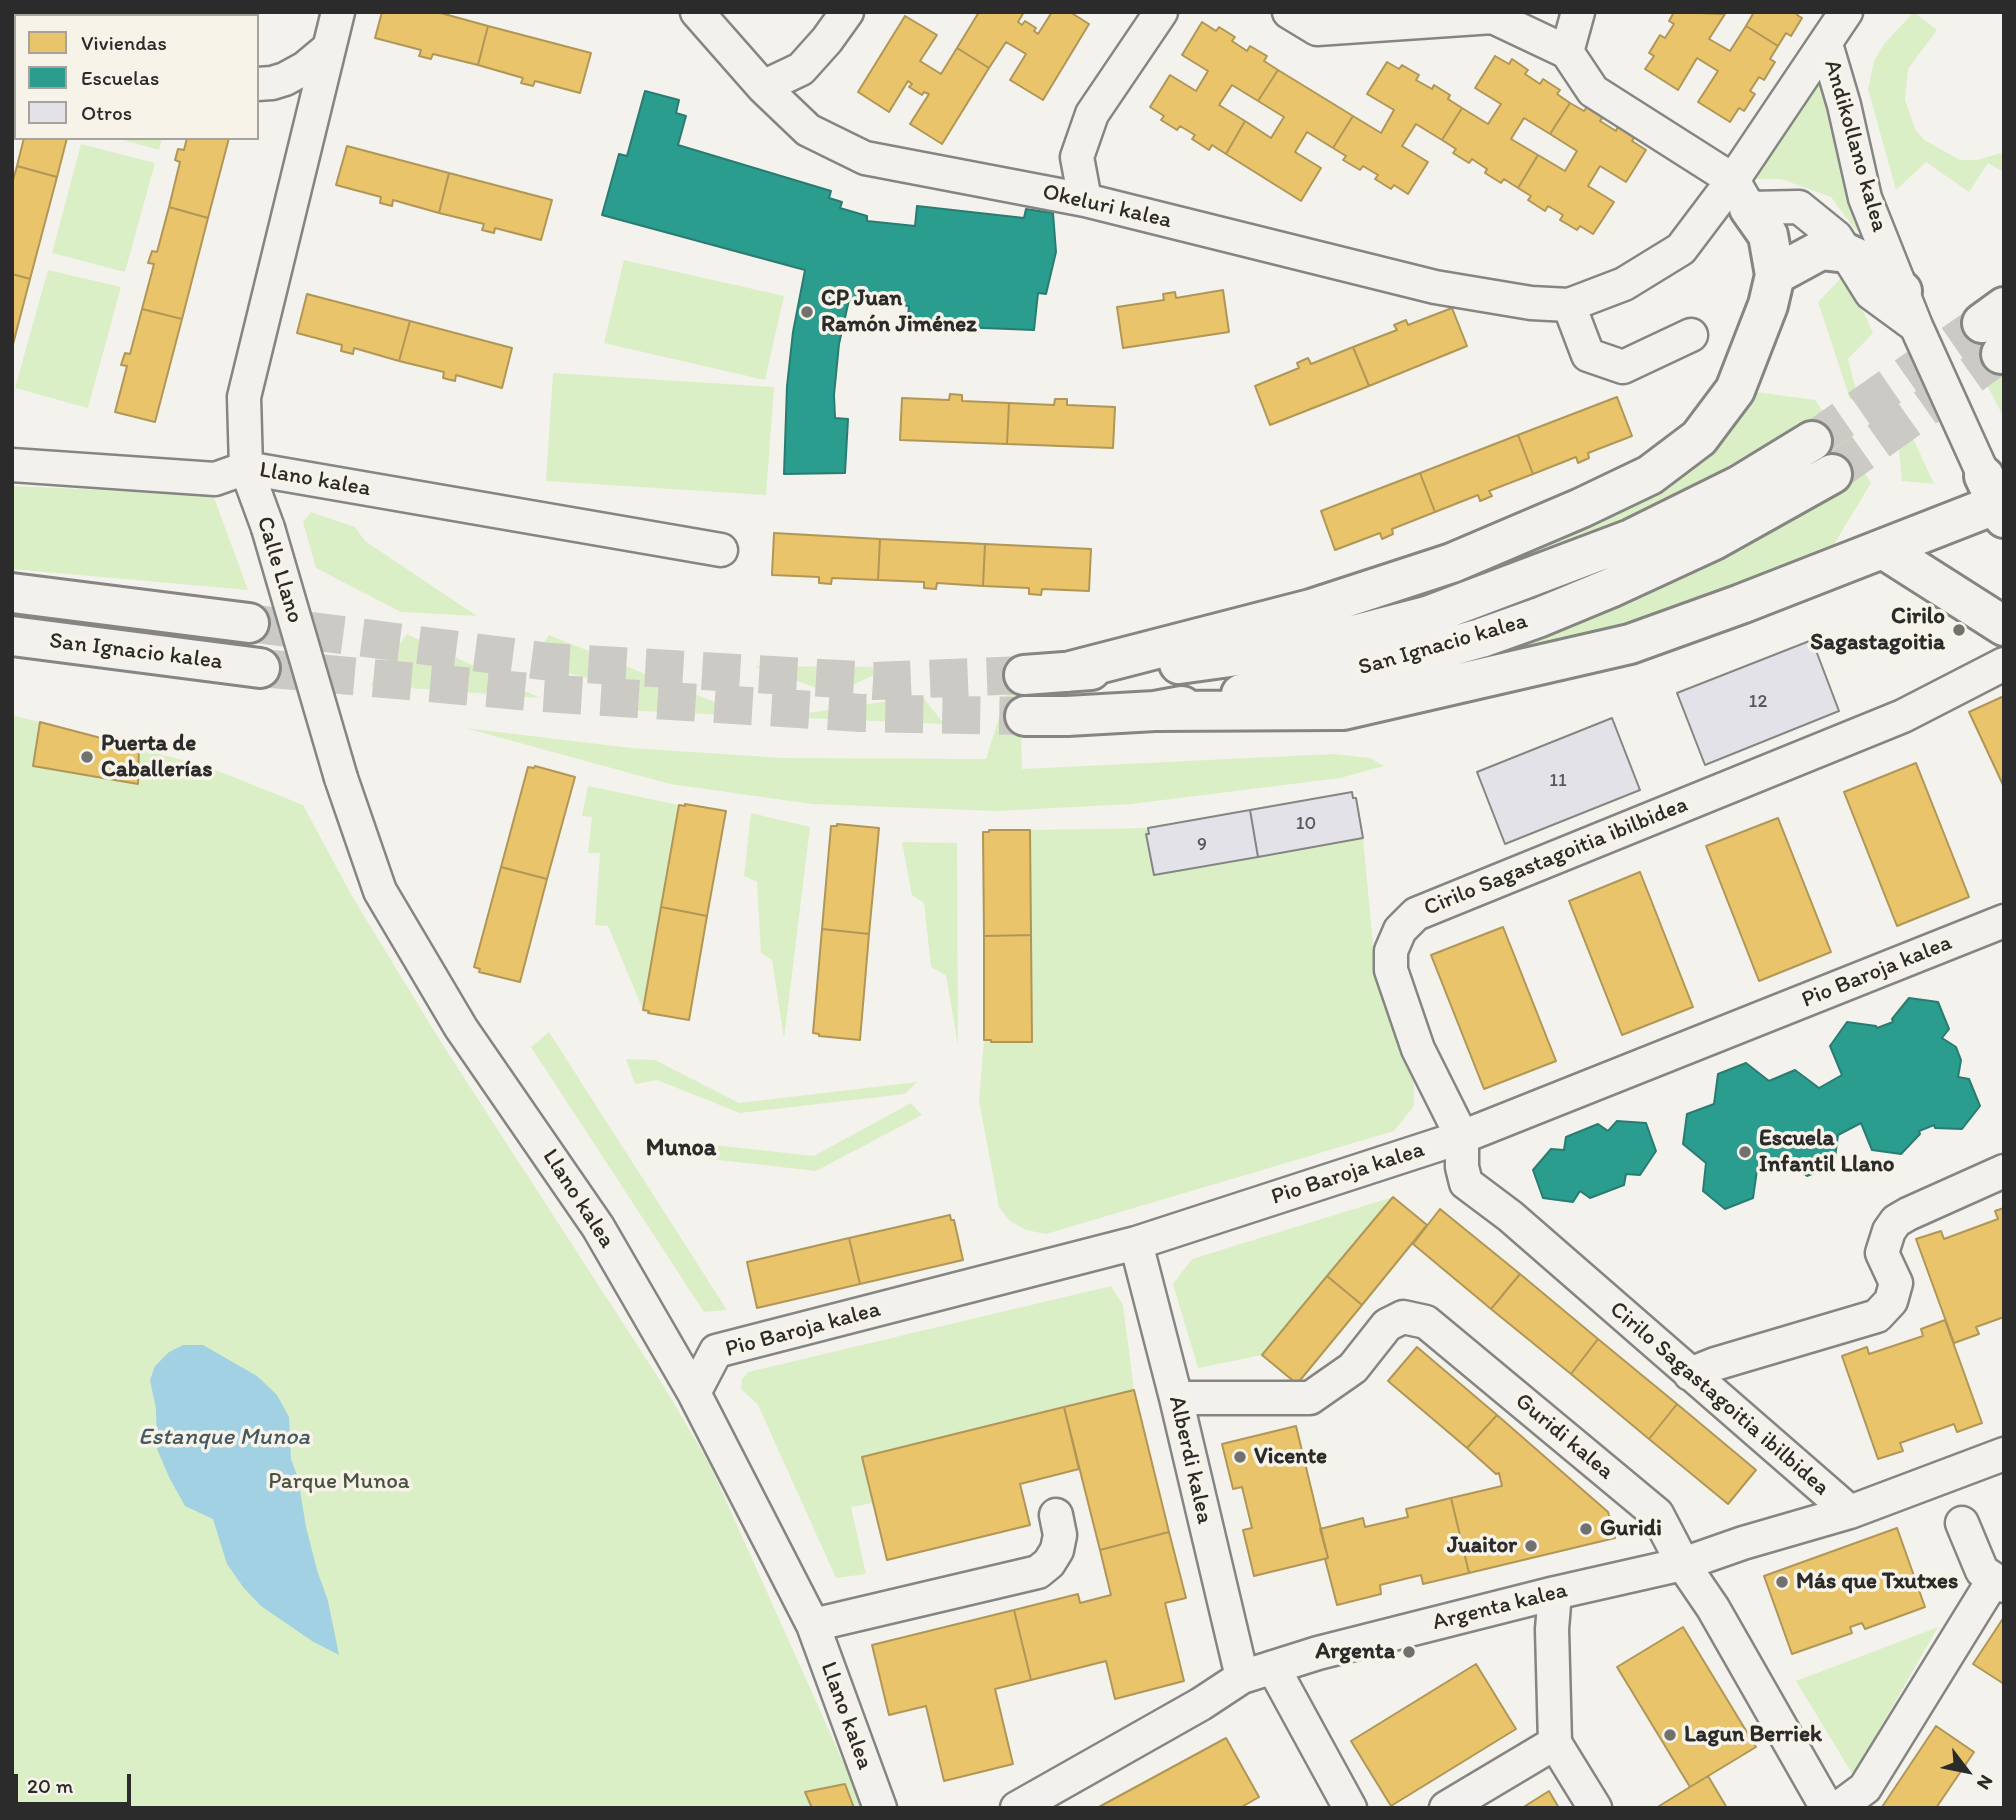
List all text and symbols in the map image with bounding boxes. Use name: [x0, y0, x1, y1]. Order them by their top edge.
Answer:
legend: [14, 14, 259, 140]
text: Viviendas: [81, 30, 167, 55]
street label: Andikollano kalea: [1817, 57, 1893, 235]
text: Escuelas: [81, 65, 159, 90]
text: Otros: [81, 100, 132, 125]
street label: Okeluri kalea: [1040, 179, 1174, 235]
place label: CP Juan Ramón Jiménez: [821, 285, 977, 339]
marker: CP Juan Ramón Jiménez: [799, 304, 815, 320]
street label: Llano kalea: [257, 457, 373, 503]
street label: Calle Llano: [250, 513, 308, 627]
place label: Cirilo Sagastagoitia: [1810, 603, 1945, 657]
street label: San Ignacio kalea: [1355, 608, 1531, 682]
marker: Cirilo Sagastagoitia: [1951, 622, 1967, 638]
street label: San Ignacio kalea: [48, 628, 224, 676]
house number: 12: [1749, 691, 1767, 713]
place label: Puerta de Caballerías: [101, 730, 212, 784]
marker: Puerta de Caballerías: [79, 749, 95, 765]
house number: 11: [1549, 770, 1567, 792]
street label: Cirilo Sagastagoitia ibilbidea: [1420, 791, 1692, 923]
house number: 10: [1296, 813, 1316, 835]
house number: 9: [1197, 834, 1207, 856]
street label: Pio Baroja kalea: [1798, 929, 1956, 1015]
place label: Escuela Infantil Llano: [1759, 1125, 1895, 1179]
district label: Munoa: [646, 1135, 716, 1163]
street label: Pio Baroja kalea: [1268, 1136, 1428, 1212]
street label: Llano kalea: [536, 1144, 620, 1254]
marker: Escuela Infantil Llano: [1737, 1144, 1753, 1160]
street label: Pio Baroja kalea: [722, 1296, 884, 1364]
street label: Cirilo Sagastagoitia ibilbidea: [1604, 1296, 1834, 1502]
street label: Guridi kalea: [1509, 1388, 1619, 1486]
street label: Alberdi kalea: [1162, 1393, 1218, 1527]
water label: Estanque Munoa: [138, 1424, 310, 1452]
place label: Vicente: [1254, 1443, 1327, 1471]
marker: Vicente: [1232, 1449, 1248, 1465]
park label: Parque Munoa: [268, 1468, 410, 1496]
place label: Guridi: [1600, 1515, 1662, 1543]
marker: Guridi: [1578, 1521, 1594, 1537]
place label: Juaitor: [1447, 1532, 1517, 1560]
marker: Juaitor: [1523, 1538, 1539, 1554]
place label: Más que Txutxes: [1796, 1568, 1958, 1596]
marker: Más que Txutxes: [1774, 1574, 1790, 1590]
street label: Argenta kalea: [1430, 1577, 1570, 1637]
place label: Argenta: [1315, 1638, 1395, 1666]
marker: Argenta: [1401, 1644, 1417, 1660]
street label: Llano kalea: [814, 1658, 878, 1774]
place label: Lagun Berriek: [1684, 1721, 1822, 1749]
marker: Lagun Berriek: [1662, 1727, 1678, 1743]
north arrow: [1932, 1736, 2002, 1806]
scale bar: [18, 1760, 135, 1804]
text: N: [1972, 1771, 1998, 1794]
text: 20 m: [27, 1773, 73, 1798]

